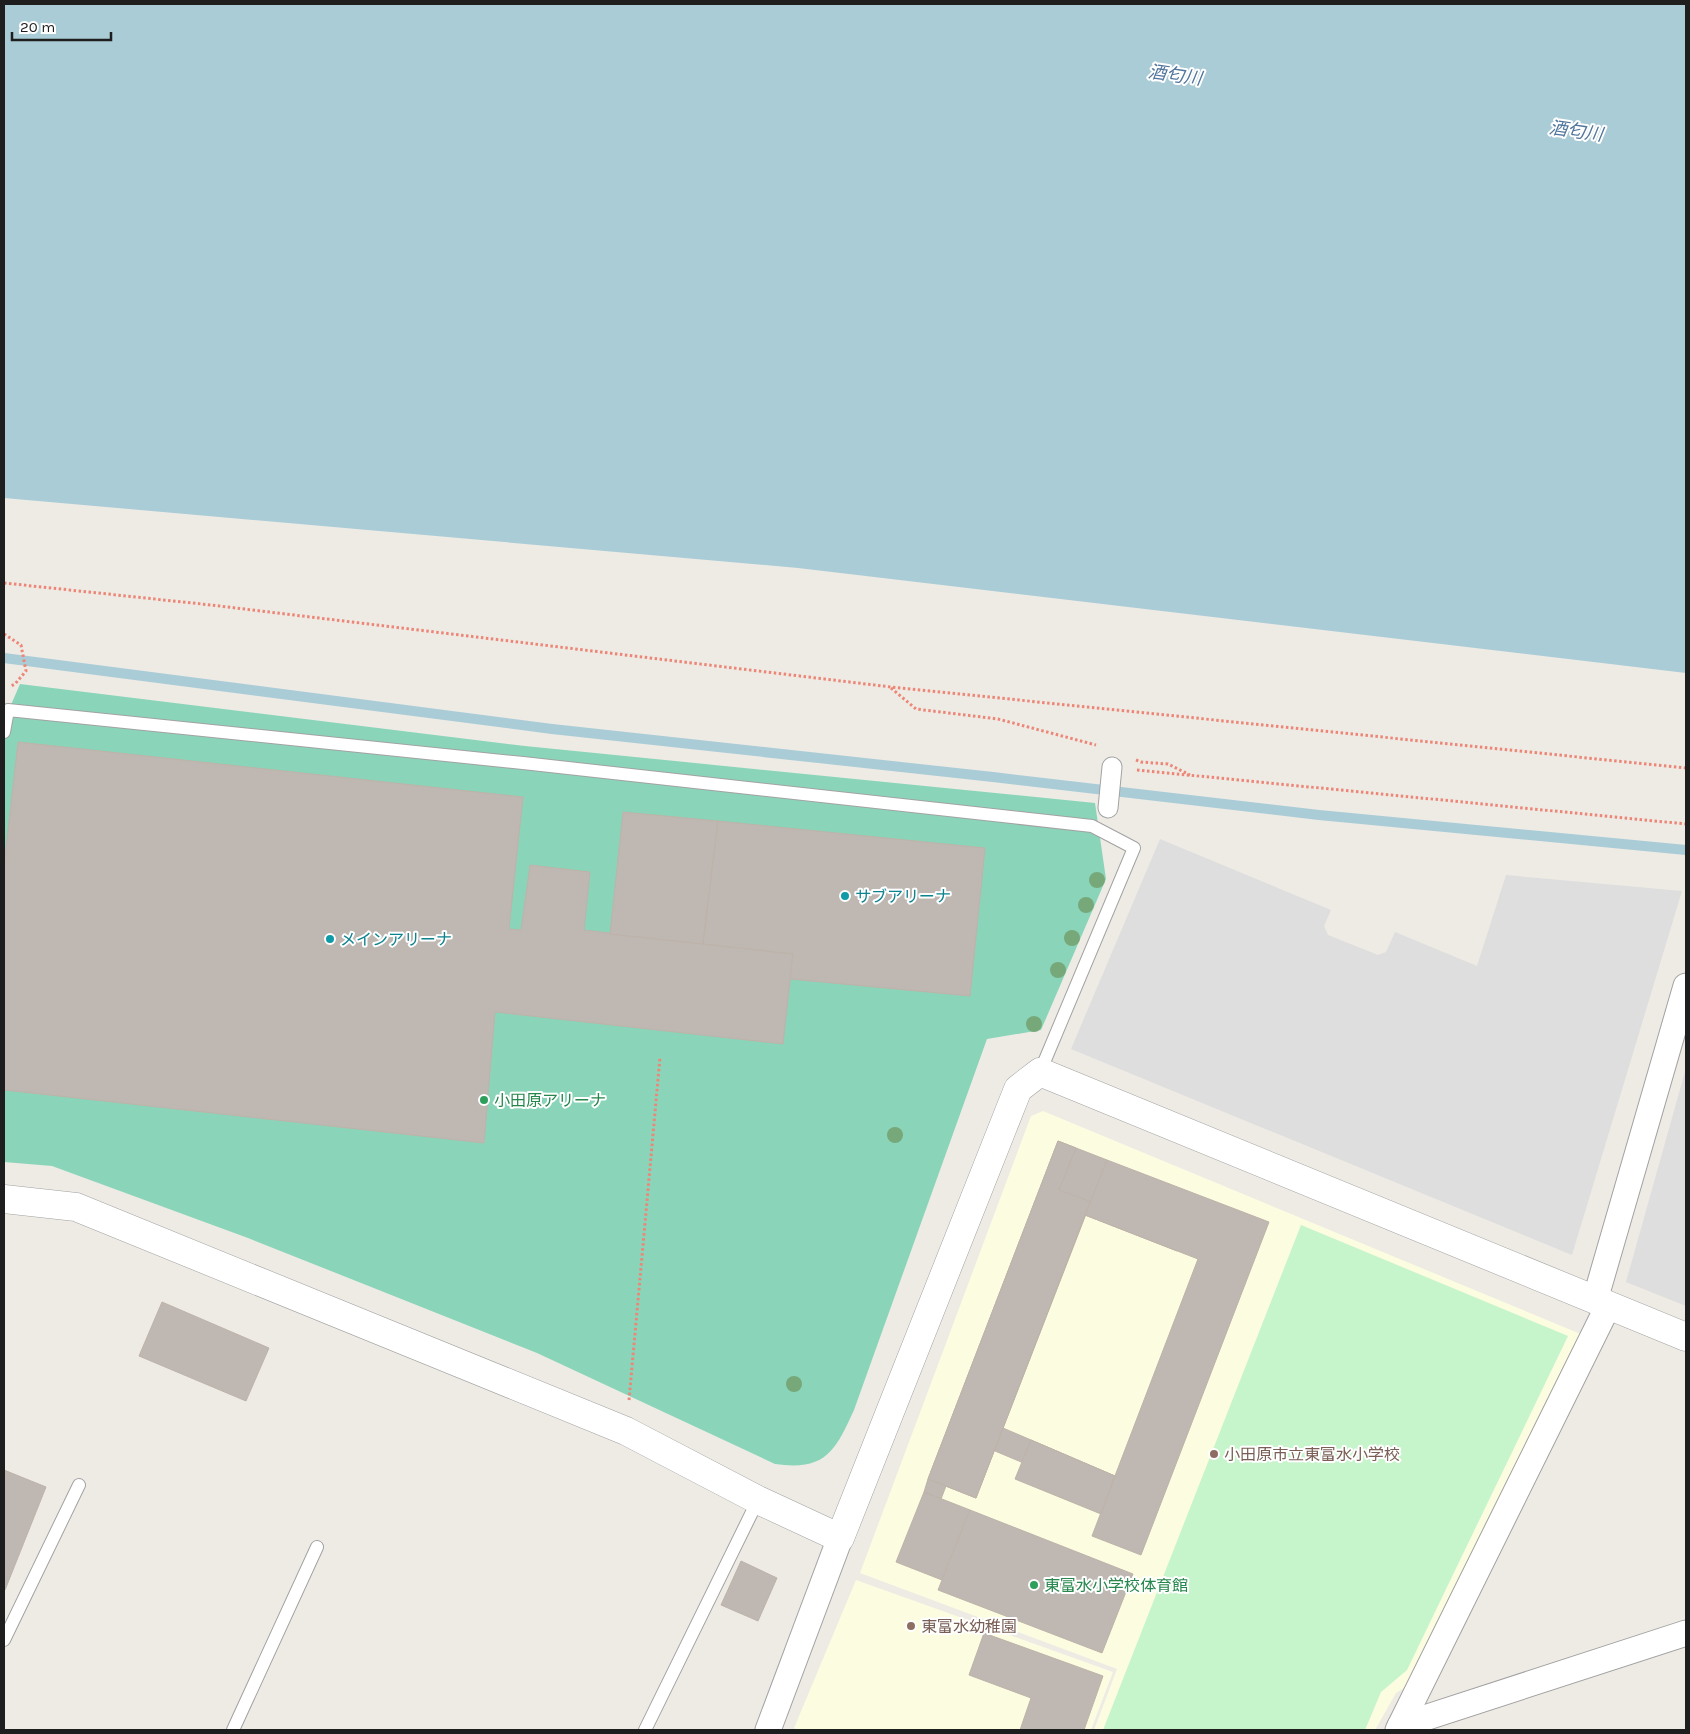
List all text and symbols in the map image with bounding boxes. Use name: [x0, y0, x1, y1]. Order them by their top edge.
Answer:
scale bar: [12, 10, 111, 42]
text: 20 m: [20, 18, 55, 36]
water label: 酒匂川: [1147, 60, 1205, 90]
water label: 酒匂川: [1548, 116, 1606, 146]
place label: サブアリーナ: [855, 887, 951, 906]
marker: サブアリーナ: [839, 890, 851, 902]
place label: メインアリーナ: [340, 930, 452, 949]
marker: メインアリーナ: [324, 933, 336, 945]
place label: 小田原アリーナ: [494, 1091, 606, 1110]
marker: 小田原アリーナ: [478, 1094, 490, 1106]
place label: 小田原市立東富水小学校: [1224, 1445, 1400, 1464]
marker: 小田原市立東富水小学校: [1208, 1448, 1220, 1460]
place label: 東富水小学校体育館: [1044, 1576, 1188, 1595]
marker: 東富水小学校体育館: [1028, 1579, 1040, 1591]
place label: 東富水幼稚園: [921, 1617, 1017, 1636]
marker: 東富水幼稚園: [905, 1620, 917, 1632]

